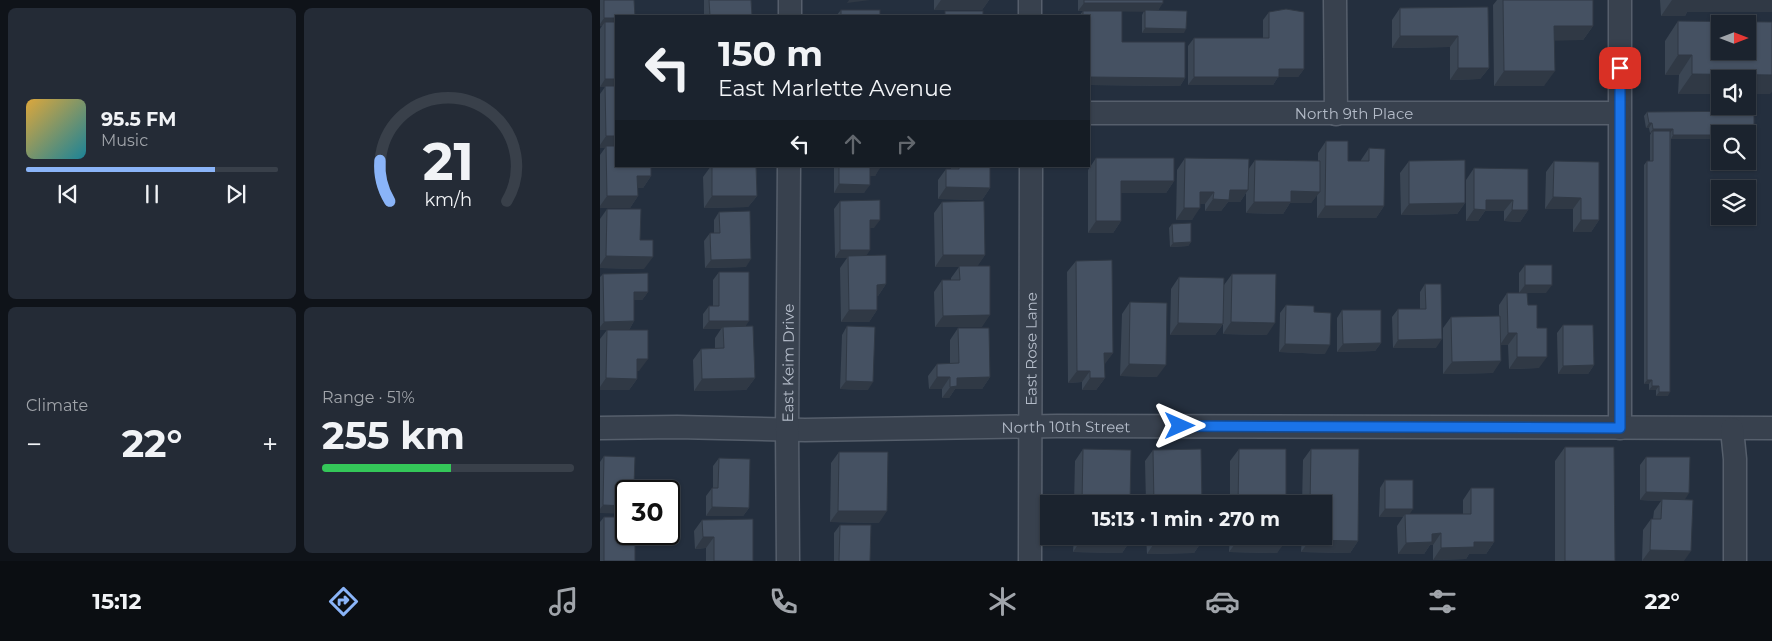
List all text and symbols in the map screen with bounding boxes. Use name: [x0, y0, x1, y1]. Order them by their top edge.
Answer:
north arrow: [1711, 15, 1756, 60]
map controls: [1711, 15, 1756, 225]
text: 150 m: [718, 32, 823, 75]
icon: left: [635, 35, 700, 100]
pin: [1599, 47, 1641, 89]
icon: arrive: [1606, 54, 1634, 82]
button: sound: [1711, 70, 1756, 115]
text: East Marlette Avenue: [718, 75, 952, 102]
street label: North 9th Place: [1295, 104, 1413, 123]
text: 95.5 FM: [101, 108, 176, 131]
button: search: [1711, 125, 1756, 170]
text: 21: [422, 130, 474, 193]
icon: left: [786, 130, 814, 158]
icon: ahead: [839, 130, 867, 158]
icon: right: [892, 130, 920, 158]
text: Music: [101, 131, 148, 150]
icon: previous: [54, 180, 82, 208]
icon: pause: [138, 180, 166, 208]
icon: next: [222, 180, 250, 208]
button: layers: [1711, 180, 1756, 225]
text: km/h: [424, 189, 472, 210]
street label: East Rose Lane: [1021, 292, 1040, 406]
street label: East Keim Drive: [778, 304, 797, 422]
text: Range · 51%: [322, 388, 415, 407]
text: Climate: [26, 396, 88, 415]
position arrow: [1153, 399, 1205, 451]
text: 255 km: [322, 412, 465, 459]
street label: North 10th Street: [1001, 416, 1130, 436]
text: 22°: [122, 420, 182, 467]
text: −: [26, 427, 42, 461]
text: +: [262, 427, 278, 461]
speed limit sign: 30: [615, 480, 680, 545]
text: 15:13 · 1 min · 270 m: [1092, 508, 1280, 531]
icon: directions: [326, 584, 361, 619]
icon: music: [546, 584, 581, 619]
icon: phone: [766, 584, 801, 619]
icon: climate: [985, 584, 1020, 619]
icon: car: [1205, 584, 1240, 619]
icon: filters: [1425, 584, 1460, 619]
text: 15:12: [92, 588, 141, 615]
text: 22°: [1644, 588, 1680, 615]

